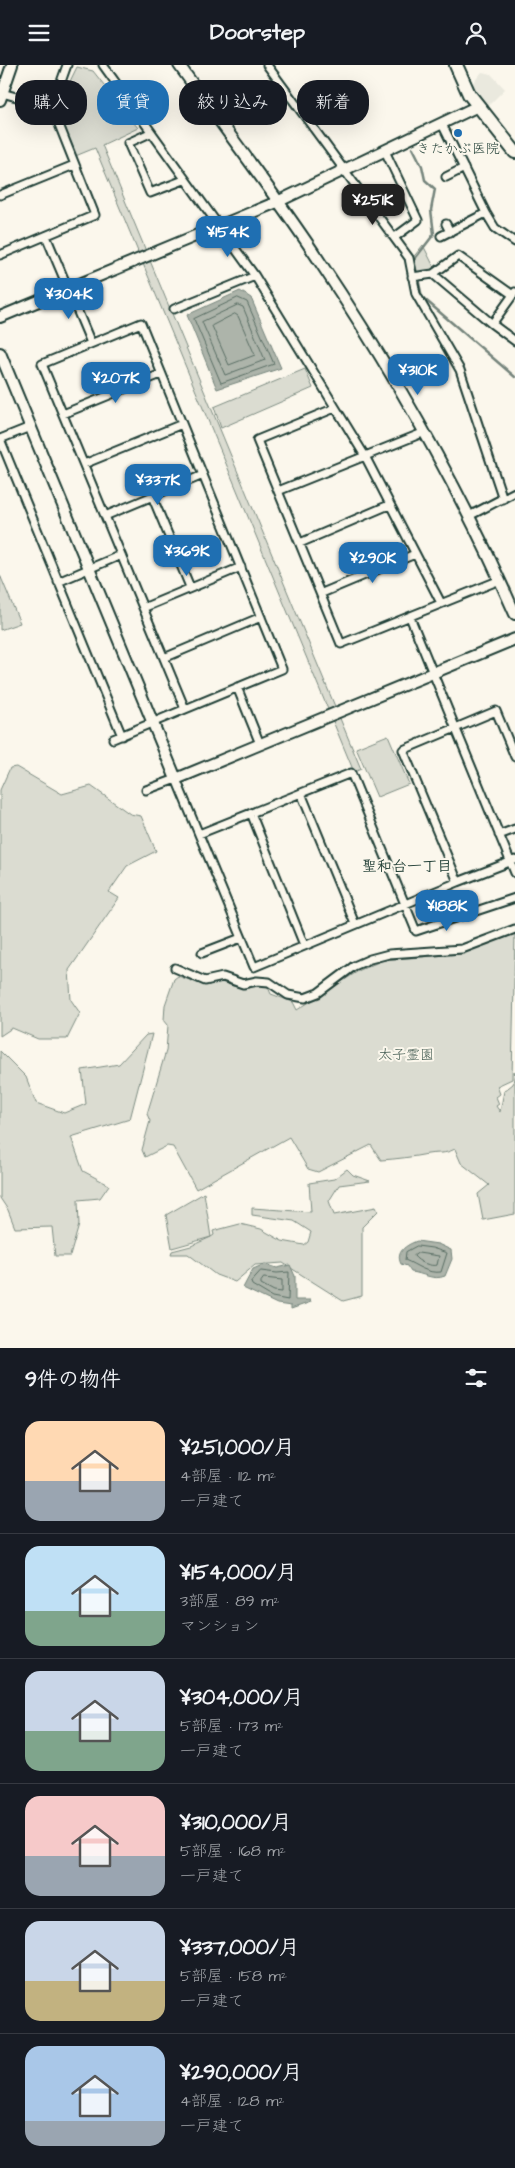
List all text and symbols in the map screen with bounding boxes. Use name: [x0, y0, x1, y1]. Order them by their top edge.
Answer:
text: Doorstep: [210, 17, 305, 48]
icon: menu: [25, 19, 53, 47]
icon: person: [462, 19, 490, 47]
chip: 購入: [15, 80, 87, 125]
chip: 賃貸: [97, 80, 169, 125]
chip: 絞り込み: [179, 80, 287, 125]
chip: 新着: [297, 80, 369, 125]
marker: きたかぶ医院: [452, 127, 464, 139]
place label: きたかぶ医院: [416, 139, 500, 159]
pin: ¥251K: [338, 184, 408, 226]
text: ¥251K: [353, 189, 393, 211]
pin: ¥154K: [193, 215, 263, 258]
text: ¥154K: [207, 221, 249, 243]
pin: ¥304K: [34, 277, 104, 320]
text: ¥304K: [45, 283, 93, 305]
pin: ¥310K: [383, 353, 453, 396]
text: ¥310K: [399, 359, 437, 381]
pin: ¥207K: [81, 361, 151, 404]
text: ¥207K: [92, 367, 140, 389]
pin: ¥337K: [123, 463, 193, 506]
text: ¥337K: [136, 469, 180, 491]
pin: ¥369K: [152, 535, 222, 577]
text: ¥369K: [164, 540, 210, 562]
pin: ¥290K: [338, 541, 408, 584]
text: ¥290K: [350, 547, 396, 569]
district label: 聖和台一丁目: [362, 856, 452, 877]
pin: ¥188K: [412, 889, 482, 932]
text: ¥188K: [426, 895, 468, 917]
park label: 太子霊園: [378, 1045, 434, 1065]
icon: filters: [462, 1364, 490, 1392]
text: 9件の物件: [25, 1365, 121, 1394]
text: ¥251,000/月: [180, 1433, 295, 1462]
icon: home: [65, 1441, 125, 1501]
text: 4部屋 · 112 m²: [180, 1465, 276, 1487]
text: 一戸建て: [180, 1490, 244, 1512]
text: ¥154,000/月: [180, 1558, 297, 1587]
icon: home: [65, 1566, 125, 1626]
text: 3部屋 · 89 m²: [180, 1590, 280, 1612]
text: マンション: [180, 1615, 259, 1637]
text: ¥304,000/月: [180, 1683, 303, 1712]
icon: home: [65, 1691, 125, 1751]
text: 5部屋 · 173 m²: [180, 1715, 283, 1737]
text: 一戸建て: [180, 1740, 244, 1762]
text: ¥310,000/月: [180, 1808, 292, 1837]
icon: home: [65, 1816, 125, 1876]
text: 5部屋 · 168 m²: [180, 1840, 286, 1862]
text: 一戸建て: [180, 1865, 244, 1887]
text: ¥337,000/月: [180, 1933, 300, 1962]
icon: home: [65, 1941, 125, 2001]
text: 5部屋 · 158 m²: [180, 1965, 287, 1987]
text: 一戸建て: [180, 1990, 244, 2012]
text: ¥290,000/月: [180, 2058, 302, 2087]
icon: home: [65, 2066, 125, 2126]
text: 4部屋 · 128 m²: [180, 2090, 284, 2112]
text: 一戸建て: [180, 2115, 244, 2137]

